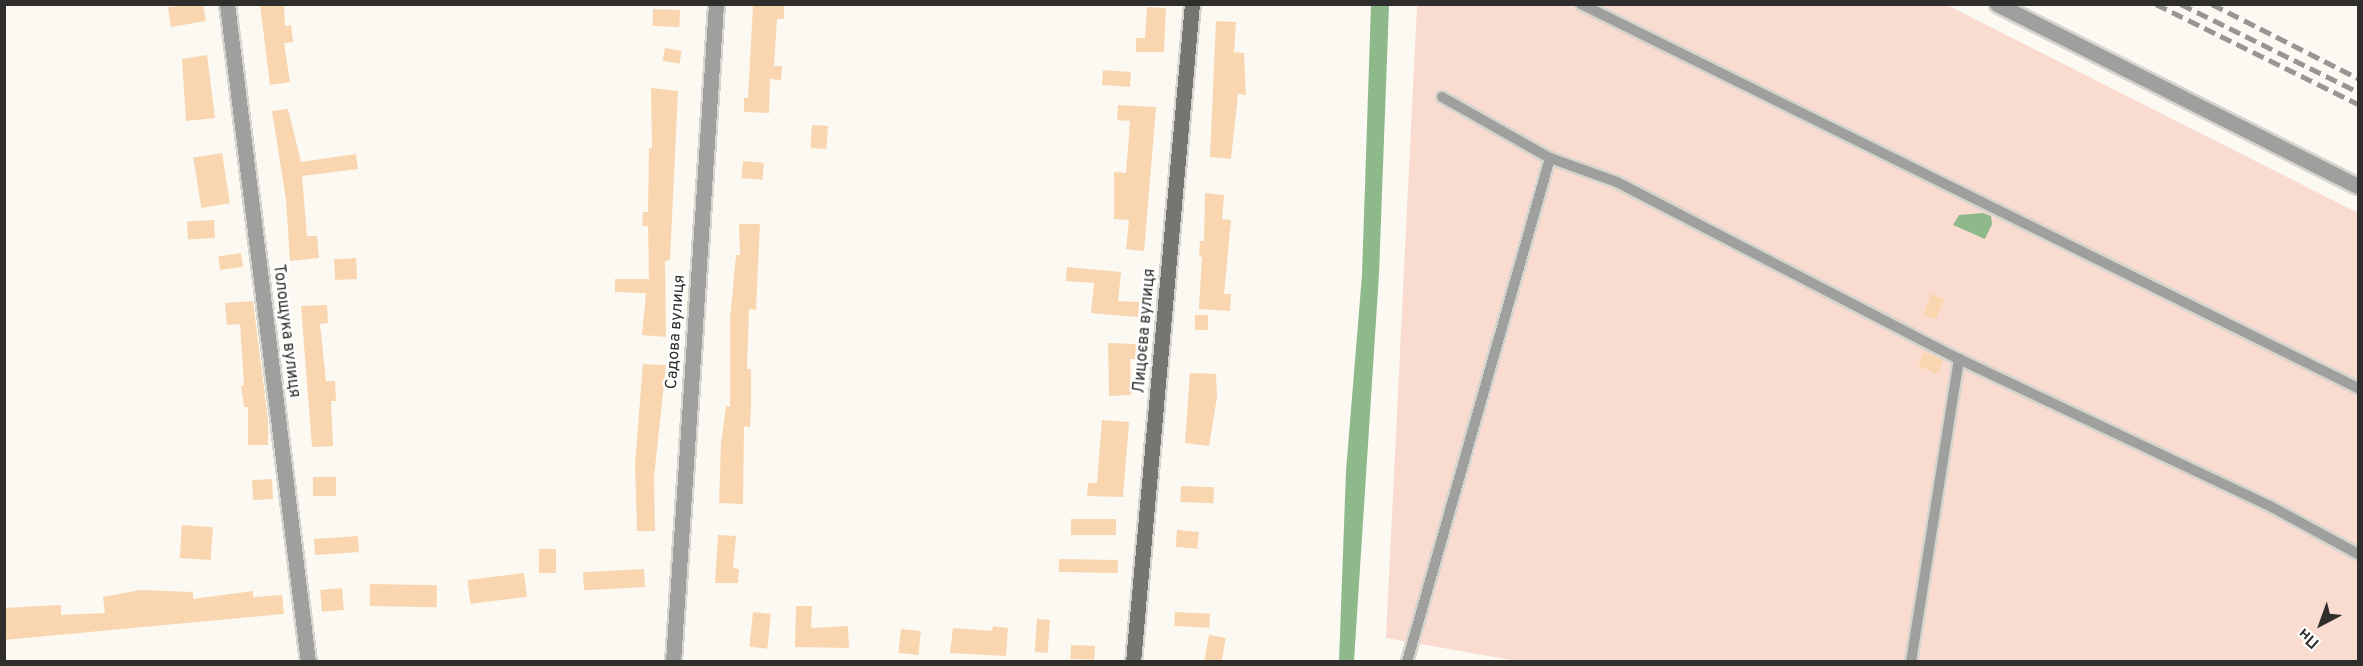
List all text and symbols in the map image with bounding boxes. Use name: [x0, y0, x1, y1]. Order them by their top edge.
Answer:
street label: Толощука вулиця: [268, 263, 304, 399]
street label: Лицоєва вулиця: [1130, 268, 1160, 394]
street label: Садова вулиця: [662, 274, 690, 390]
north arrow: [2291, 594, 2351, 654]
text: Пн: [2294, 623, 2324, 652]

